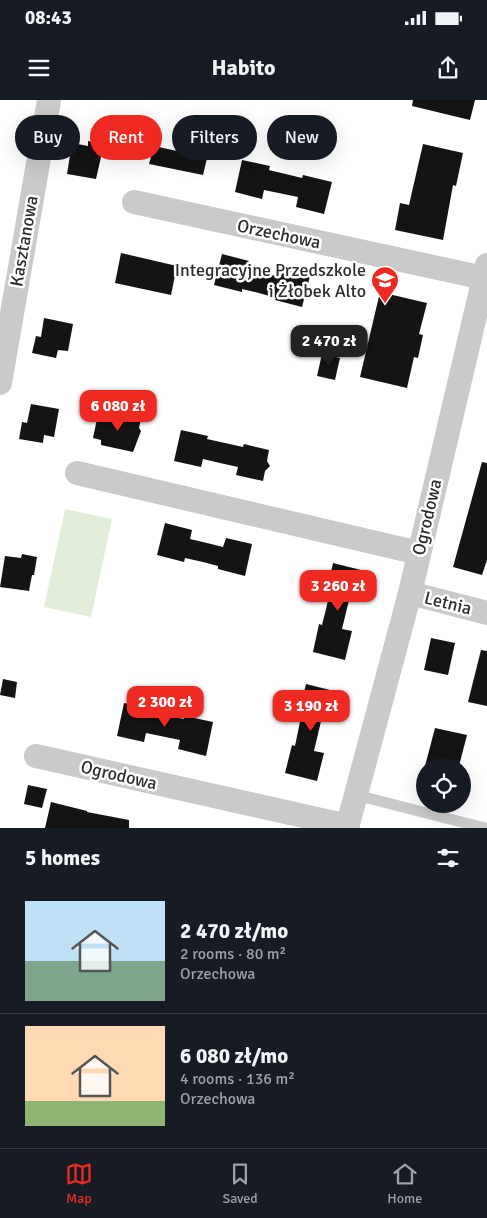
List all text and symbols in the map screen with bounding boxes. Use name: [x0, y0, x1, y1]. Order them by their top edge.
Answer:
text: 08:43: [25, 6, 72, 30]
icon: menu: [25, 54, 53, 82]
text: Habito: [211, 54, 276, 81]
icon: share: [434, 54, 462, 82]
chip: Buy: [15, 115, 80, 160]
chip: Rent: [90, 115, 162, 160]
chip: Filters: [172, 115, 257, 160]
chip: New: [267, 115, 337, 160]
street label: Kasztanowa: [5, 194, 43, 288]
street label: Orzechowa: [235, 214, 323, 254]
place label: Integracyjne Przedszkole i Żłobek Alto: [175, 259, 366, 302]
school or university icon: Integracyjne Przedszkole i Żłobek Alto: [370, 265, 400, 304]
pin: 2 470 zł: [277, 324, 381, 367]
text: 2 470 zł: [302, 331, 356, 351]
pin: 6 080 zł: [66, 390, 170, 432]
text: 6 080 zł: [91, 396, 145, 416]
street label: Ogrodowa: [408, 477, 446, 557]
pin: 3 260 zł: [286, 570, 390, 612]
text: 3 260 zł: [311, 576, 365, 596]
street label: Letnia: [422, 587, 474, 619]
pin: 2 300 zł: [113, 686, 217, 728]
pin: 3 190 zł: [259, 690, 363, 732]
text: 2 300 zł: [138, 692, 192, 712]
text: 3 190 zł: [284, 696, 338, 716]
street label: Ogrodowa: [79, 756, 159, 794]
map controls: [416, 758, 471, 813]
button: locate: [416, 758, 471, 813]
icon: filters: [434, 844, 462, 872]
text: 5 homes: [25, 845, 100, 871]
text: 2 470 zł/mo: [180, 918, 288, 944]
icon: home: [65, 921, 125, 981]
text: 2 rooms · 80 m²: [180, 944, 286, 964]
text: Orzechowa: [180, 964, 255, 984]
text: 6 080 zł/mo: [180, 1043, 288, 1069]
icon: home: [65, 1046, 125, 1106]
text: 4 rooms · 136 m²: [180, 1069, 295, 1089]
text: Orzechowa: [180, 1089, 255, 1109]
tab: Map: [65, 1160, 93, 1207]
tab: Saved: [222, 1160, 258, 1207]
tab: Home: [387, 1160, 422, 1207]

